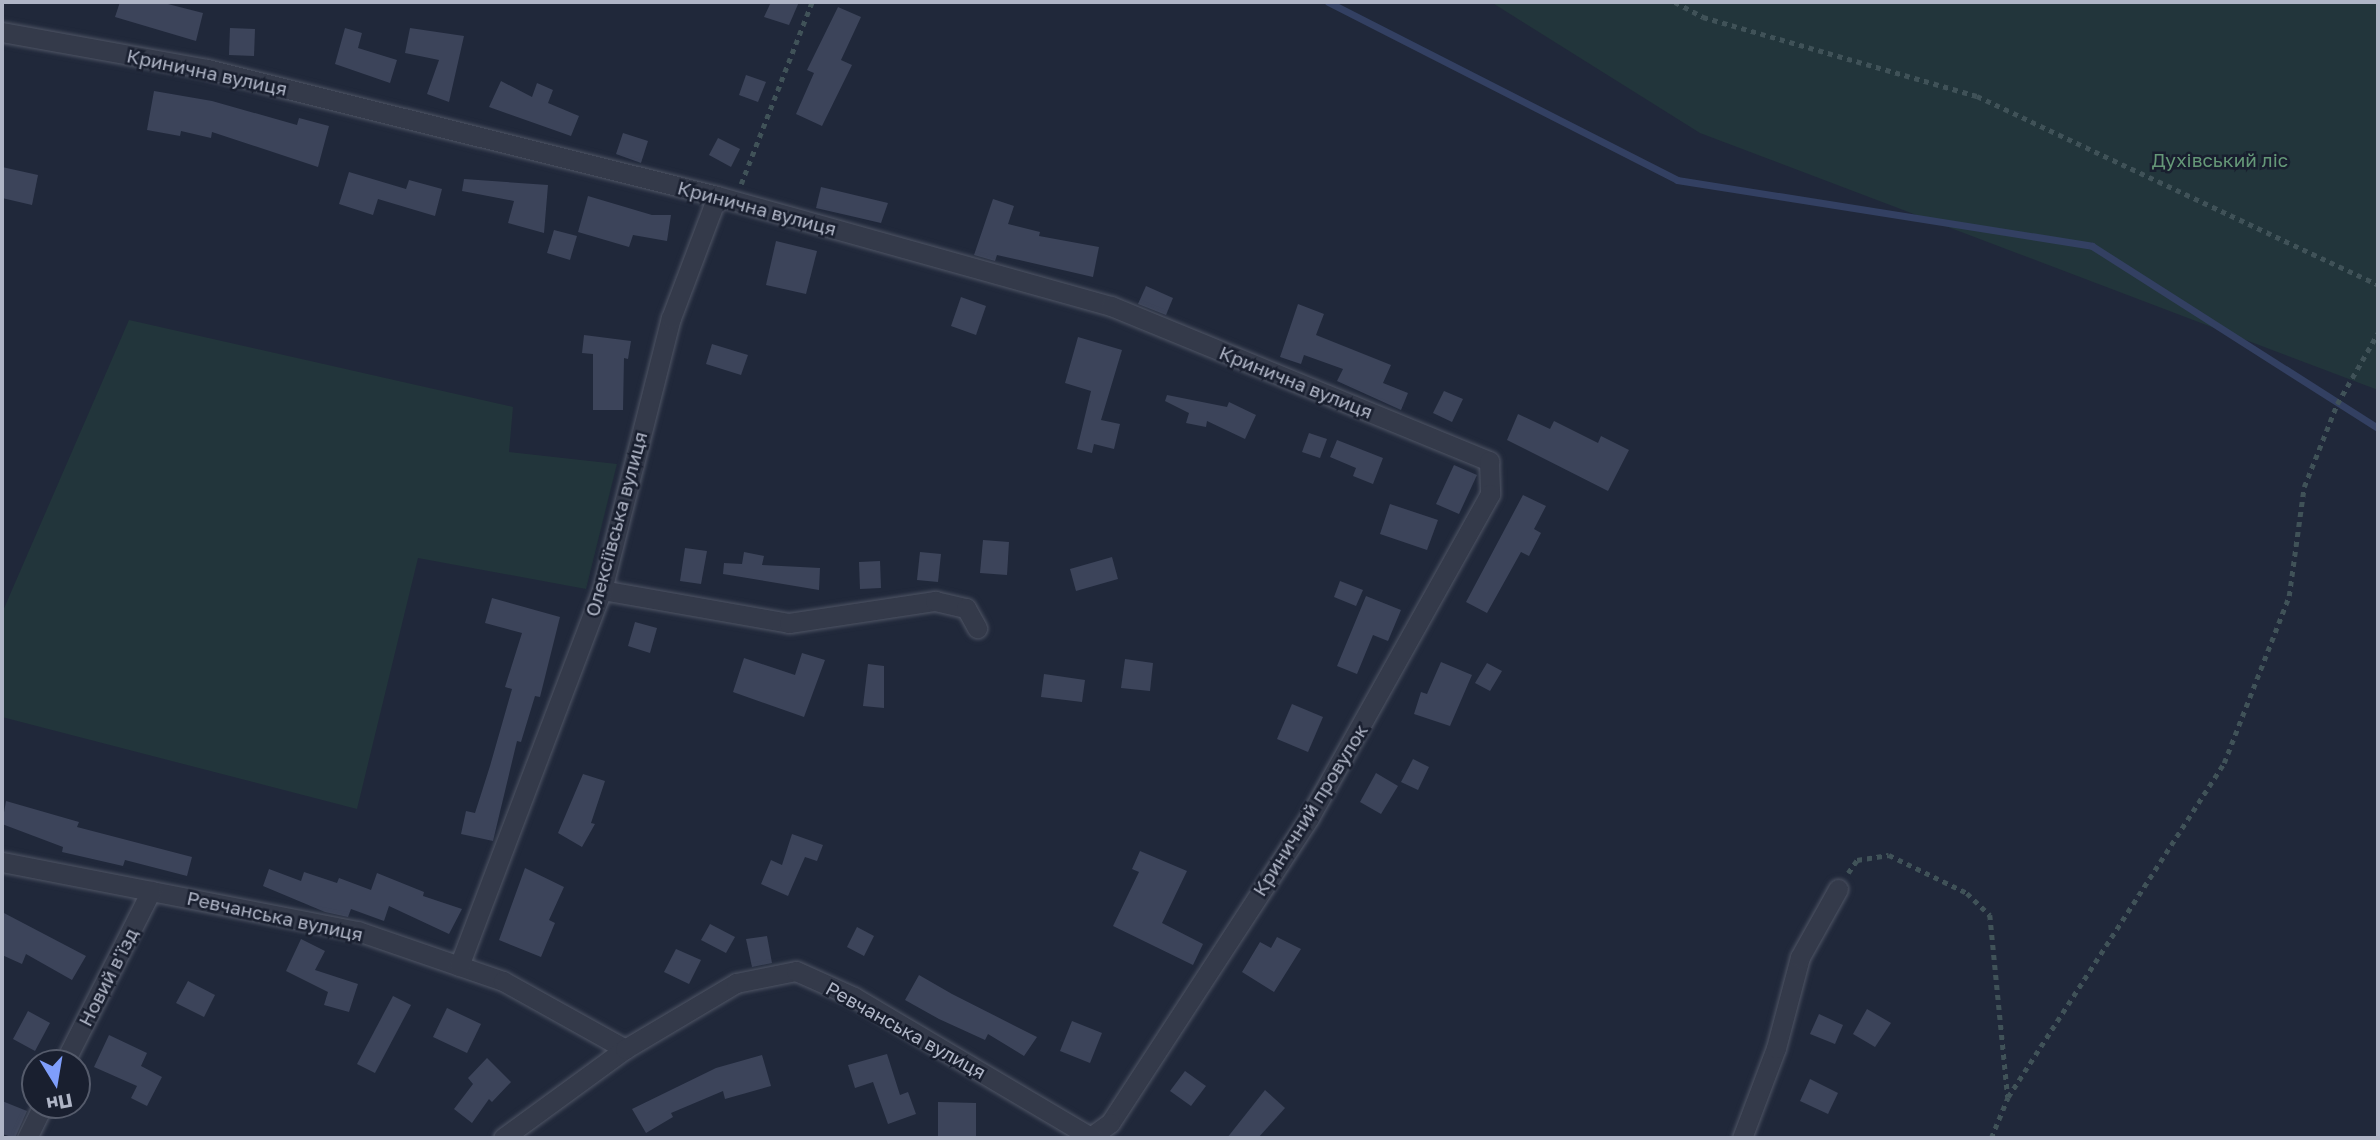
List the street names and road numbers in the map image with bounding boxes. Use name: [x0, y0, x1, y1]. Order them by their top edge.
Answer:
street label: Кринична вулиця: [125, 44, 289, 100]
street label: Кринична вулиця: [675, 176, 839, 240]
street label: Кринична вулиця: [1216, 341, 1376, 423]
street label: Олексіївська вулиця: [580, 429, 652, 619]
street label: Криничний провулок: [1248, 720, 1372, 900]
street label: Ревчанська вулиця: [185, 886, 365, 946]
street label: Новий в'їзд: [73, 924, 143, 1030]
street label: Ревчанська вулиця: [822, 977, 990, 1083]

